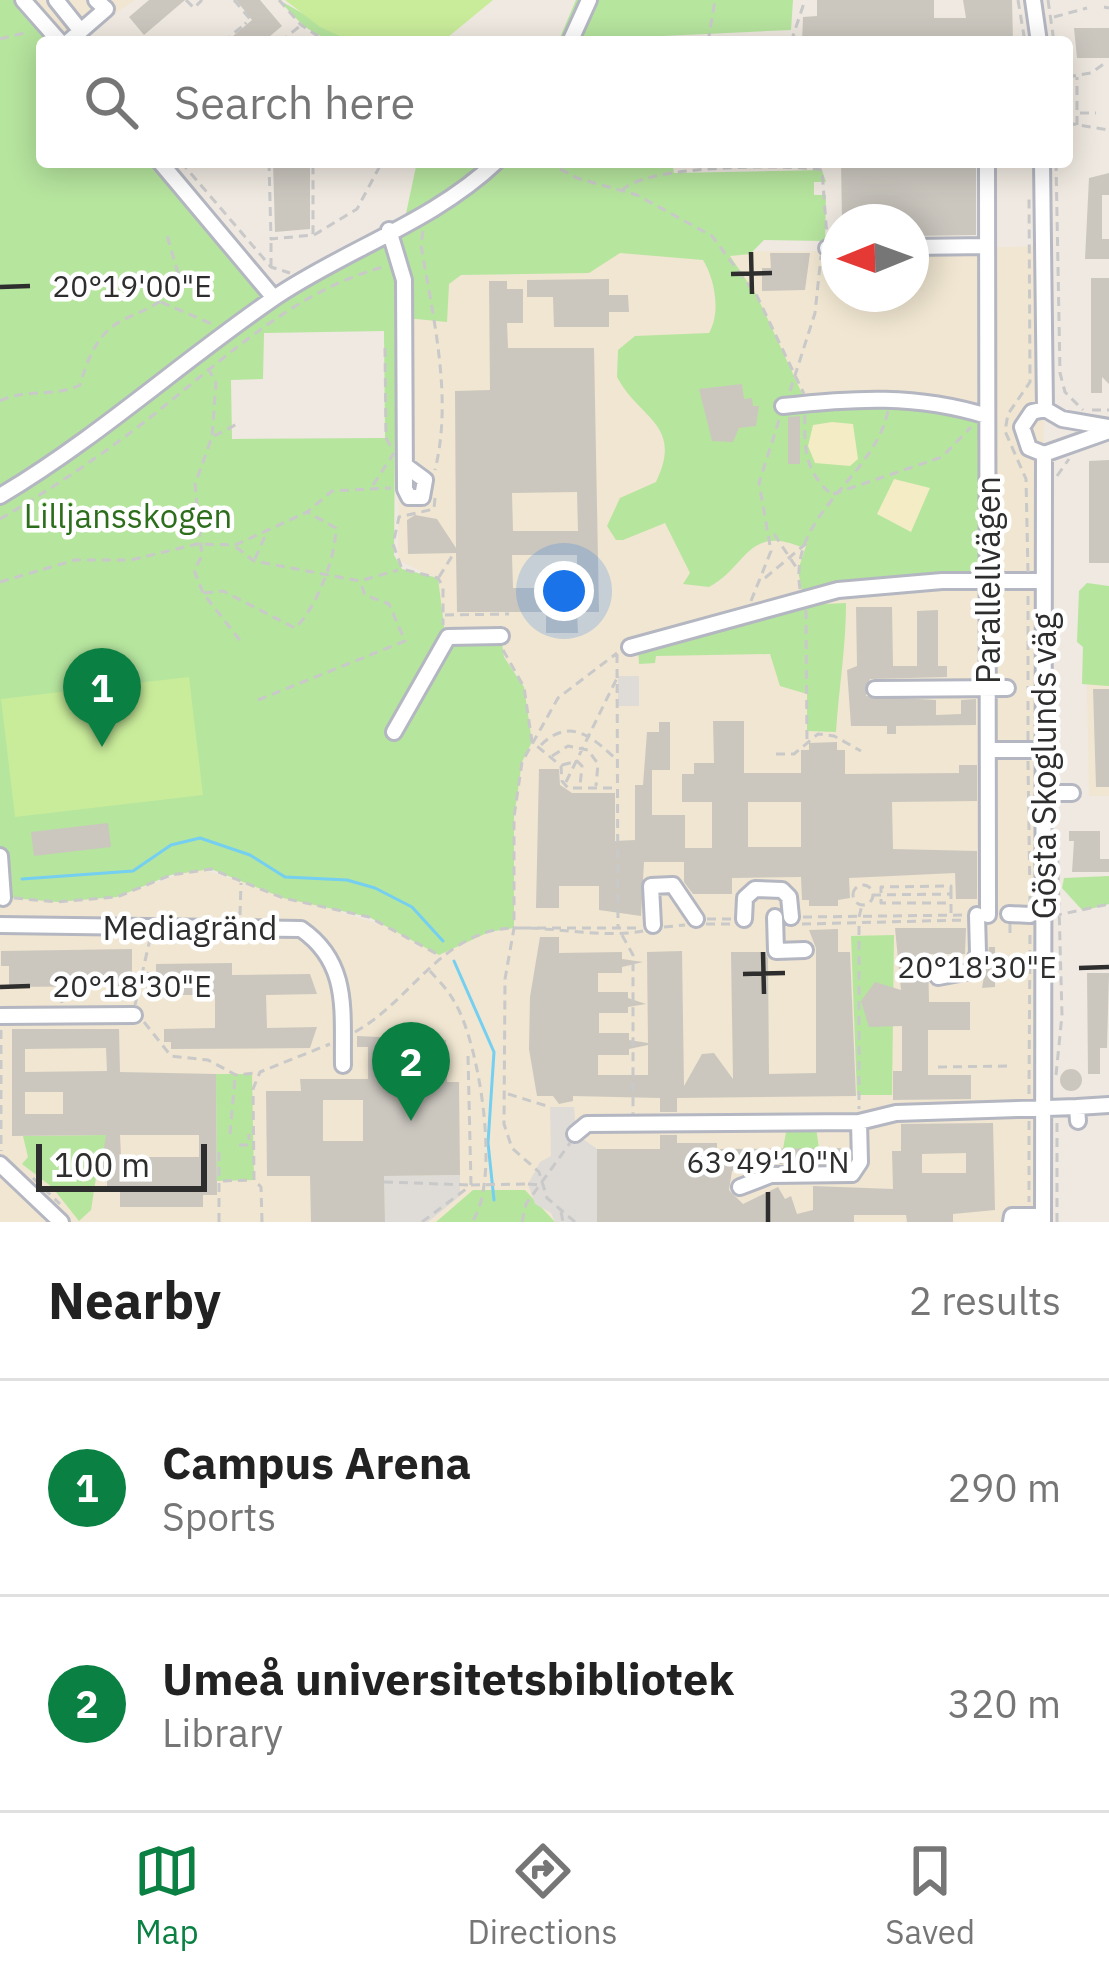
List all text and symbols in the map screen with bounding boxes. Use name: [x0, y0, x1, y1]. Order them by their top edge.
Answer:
search box: [36, 36, 1073, 168]
icon: search: [78, 69, 144, 135]
text: Search here: [174, 73, 415, 131]
north arrow: [821, 204, 929, 312]
text: 20°19'00"E: [52, 266, 212, 305]
street label: Parallellvägen: [966, 476, 1009, 684]
park label: Lilljansskogen: [24, 494, 232, 537]
your location: [534, 561, 594, 621]
street label: Gösta Skoglunds väg: [1022, 612, 1065, 919]
pin: 1: [63, 648, 141, 747]
street label: Mediagränd: [103, 906, 277, 949]
text: 20°18'30"E: [897, 947, 1057, 986]
text: 20°18'30"E: [52, 966, 212, 1005]
pin: 2: [372, 1022, 450, 1121]
scale bar: [36, 1138, 207, 1191]
text: 63°49'10"N: [686, 1142, 850, 1181]
text: 100 m: [54, 1143, 150, 1186]
text: Nearby: [48, 1267, 221, 1333]
text: 2 results: [909, 1275, 1061, 1326]
text: Campus Arena: [162, 1433, 471, 1491]
text: 1: [75, 1462, 99, 1513]
text: 290 m: [948, 1462, 1061, 1513]
text: Sports: [162, 1491, 276, 1542]
text: Umeå universitetsbibliotek: [162, 1649, 734, 1707]
text: 2: [75, 1678, 99, 1729]
text: 320 m: [948, 1678, 1061, 1729]
text: Library: [162, 1707, 283, 1758]
tab: Map: [134, 1838, 200, 1953]
tab: Directions: [468, 1838, 618, 1953]
tab: Saved: [885, 1838, 975, 1953]

